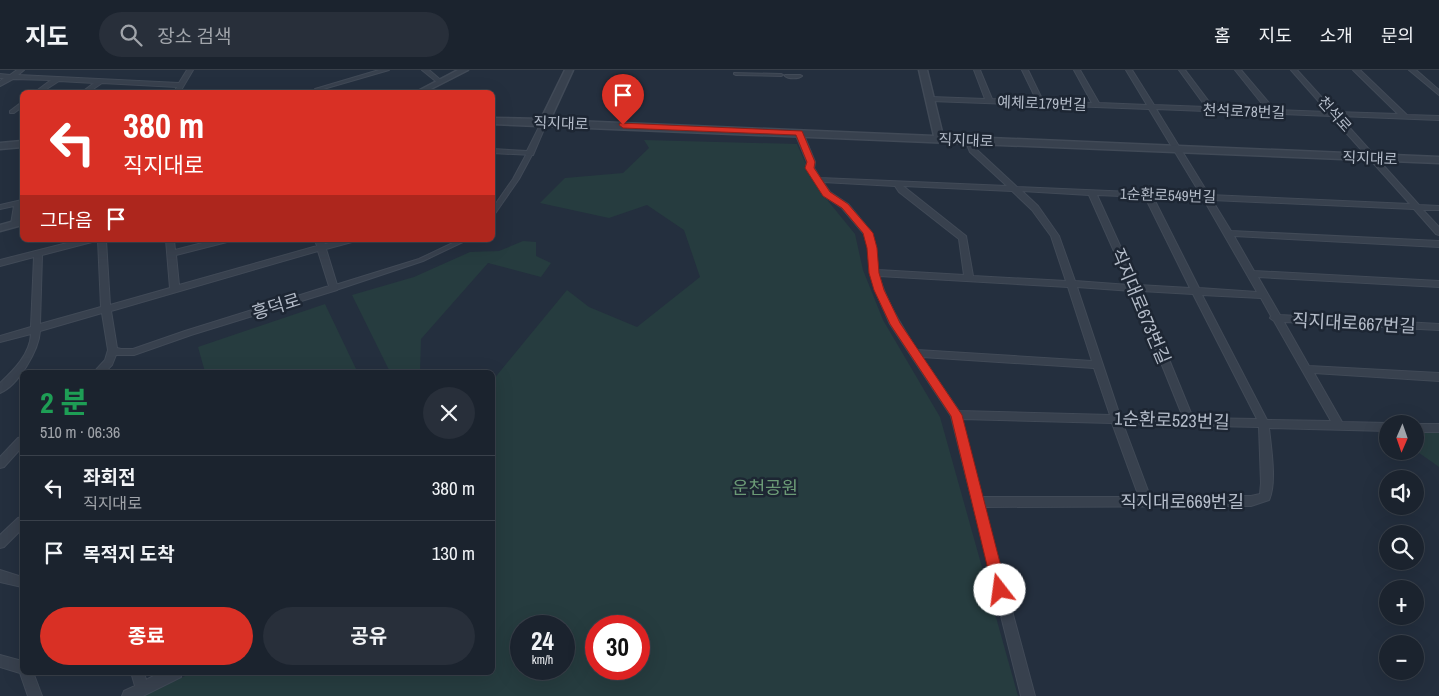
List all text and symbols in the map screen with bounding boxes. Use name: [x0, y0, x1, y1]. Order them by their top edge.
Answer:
search box: [99, 12, 449, 57]
text: 지도: [25, 20, 69, 52]
icon: search: [117, 21, 145, 49]
text: 장소 검색: [157, 23, 231, 49]
text: 홈: [1214, 23, 1231, 48]
text: 지도: [1259, 23, 1292, 48]
text: 소개: [1320, 23, 1353, 48]
text: 문의: [1381, 23, 1414, 48]
pin: [602, 74, 644, 125]
icon: arrive: [609, 81, 637, 109]
street label: 예체로179번길: [997, 91, 1087, 115]
street label: 천석로: [1313, 92, 1357, 136]
street label: 천석로78번길: [1202, 99, 1286, 123]
text: 380 m: [123, 102, 204, 149]
icon: left: [40, 110, 105, 175]
street label: 직지대로: [533, 112, 589, 134]
street label: 직지대로: [938, 129, 994, 151]
street label: 직지대로: [1342, 147, 1398, 169]
text: 직지대로: [123, 150, 204, 180]
street label: 1순환로549번길: [1119, 183, 1217, 207]
icon: arrive: [102, 205, 130, 233]
text: 그다음: [40, 207, 92, 233]
street label: 직지대로673번길: [1105, 244, 1177, 368]
street label: 흥덕로: [249, 287, 303, 325]
street label: 직지대로667번길: [1291, 307, 1417, 339]
text: 2 분: [40, 382, 88, 422]
button: close: [423, 387, 475, 439]
street label: 1순환로523번길: [1114, 405, 1230, 435]
north arrow: [1379, 415, 1424, 460]
map controls: [1379, 415, 1424, 680]
text: 510 m · 06:36: [40, 421, 120, 443]
text: 좌회전: [83, 464, 135, 490]
button: sound: [1379, 470, 1424, 515]
icon: left: [40, 474, 68, 502]
text: 380 m: [432, 475, 475, 501]
park label: 운천공원: [732, 475, 798, 500]
street label: 직지대로669번길: [1120, 489, 1244, 514]
text: 직지대로: [83, 492, 142, 514]
button: search: [1379, 525, 1424, 570]
icon: arrive: [40, 539, 68, 567]
text: 130 m: [432, 540, 475, 566]
text: 목적지 도착: [83, 541, 175, 567]
position arrow: [973, 563, 1025, 615]
button: +: [1379, 580, 1424, 625]
button: 종료: [40, 607, 253, 665]
button: 공유: [263, 607, 475, 665]
speed limit sign: 30: [585, 615, 650, 680]
text: 24: [531, 624, 554, 658]
button: −: [1379, 635, 1424, 680]
text: km/h: [532, 652, 553, 668]

